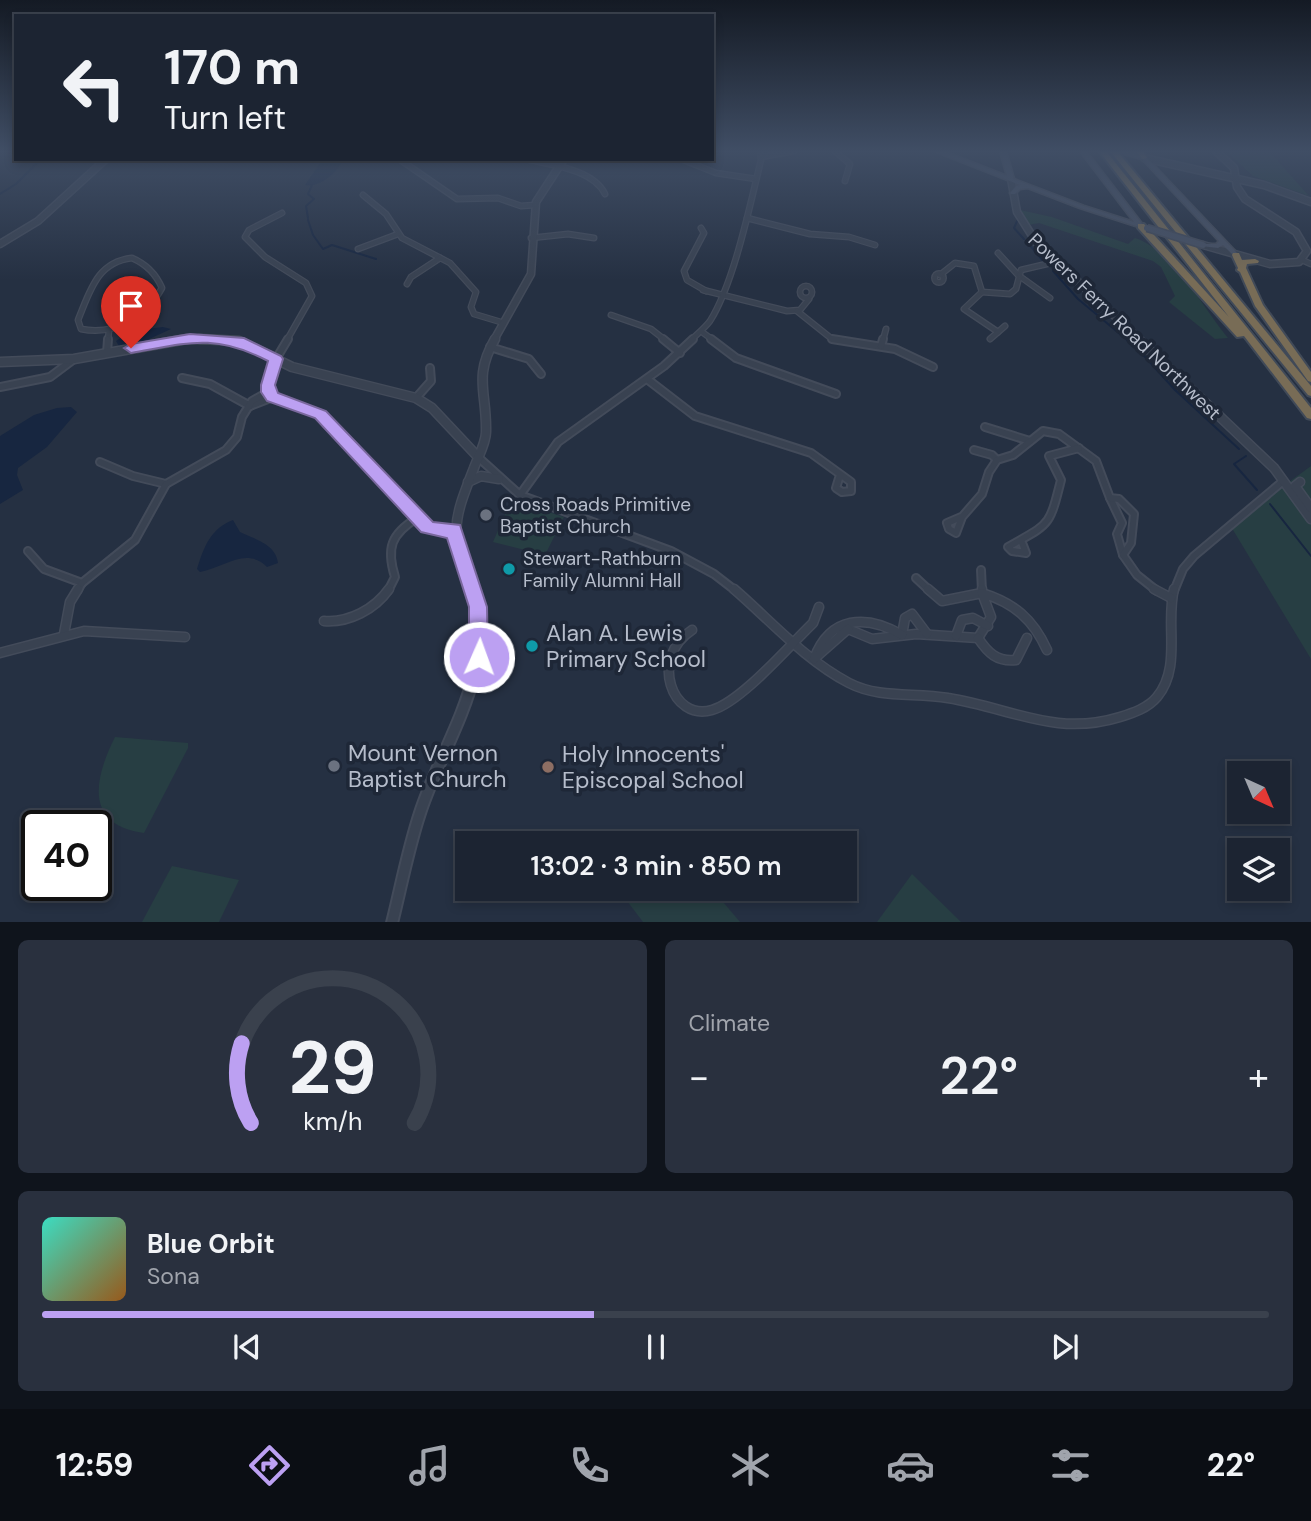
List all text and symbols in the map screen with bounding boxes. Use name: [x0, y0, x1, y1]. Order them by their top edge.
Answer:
text: 170 m: [164, 35, 300, 99]
icon: left: [49, 42, 140, 133]
text: Turn left: [164, 97, 286, 139]
street label: Powers Ferry Road Northwest: [1023, 227, 1226, 425]
pin: [101, 276, 161, 348]
icon: arrive: [112, 287, 150, 325]
place label: Cross Roads Primitive Baptist Church: [500, 492, 691, 539]
marker: Cross Roads Primitive Baptist Church: [478, 507, 494, 523]
place label: Stewart-Rathburn Family Alumni Hall: [523, 546, 681, 593]
marker: Stewart-Rathburn Family Alumni Hall: [501, 561, 517, 577]
place label: Alan A. Lewis Primary School: [546, 618, 706, 674]
position arrow: [442, 620, 516, 694]
marker: Alan A. Lewis Primary School: [524, 638, 540, 654]
place label: Mount Vernon Baptist Church: [348, 738, 506, 794]
place label: Holy Innocents' Episcopal School: [562, 739, 744, 795]
marker: Mount Vernon Baptist Church: [326, 758, 342, 774]
marker: Holy Innocents' Episcopal School: [540, 759, 556, 775]
north arrow: [1227, 761, 1290, 824]
map controls: [1227, 761, 1290, 901]
speed limit sign: 40: [21, 810, 112, 901]
button: layers: [1227, 838, 1290, 901]
text: 13:02 · 3 min · 850 m: [531, 849, 781, 883]
text: Climate: [689, 1008, 770, 1038]
text: 29: [288, 1021, 376, 1116]
text: 22°: [939, 1042, 1018, 1110]
text: −: [689, 1052, 709, 1102]
text: +: [1248, 1052, 1269, 1102]
text: km/h: [303, 1104, 362, 1137]
text: Blue Orbit: [147, 1227, 275, 1261]
text: Sona: [147, 1261, 200, 1291]
icon: previous: [228, 1328, 266, 1366]
icon: pause: [637, 1328, 675, 1366]
icon: next: [1046, 1328, 1084, 1366]
icon: directions: [245, 1441, 294, 1490]
icon: music: [405, 1441, 454, 1490]
icon: phone: [565, 1441, 614, 1490]
icon: climate: [726, 1441, 775, 1490]
icon: car: [886, 1441, 935, 1490]
icon: filters: [1046, 1441, 1095, 1490]
text: 12:59: [56, 1444, 133, 1486]
text: 22°: [1207, 1444, 1255, 1486]

